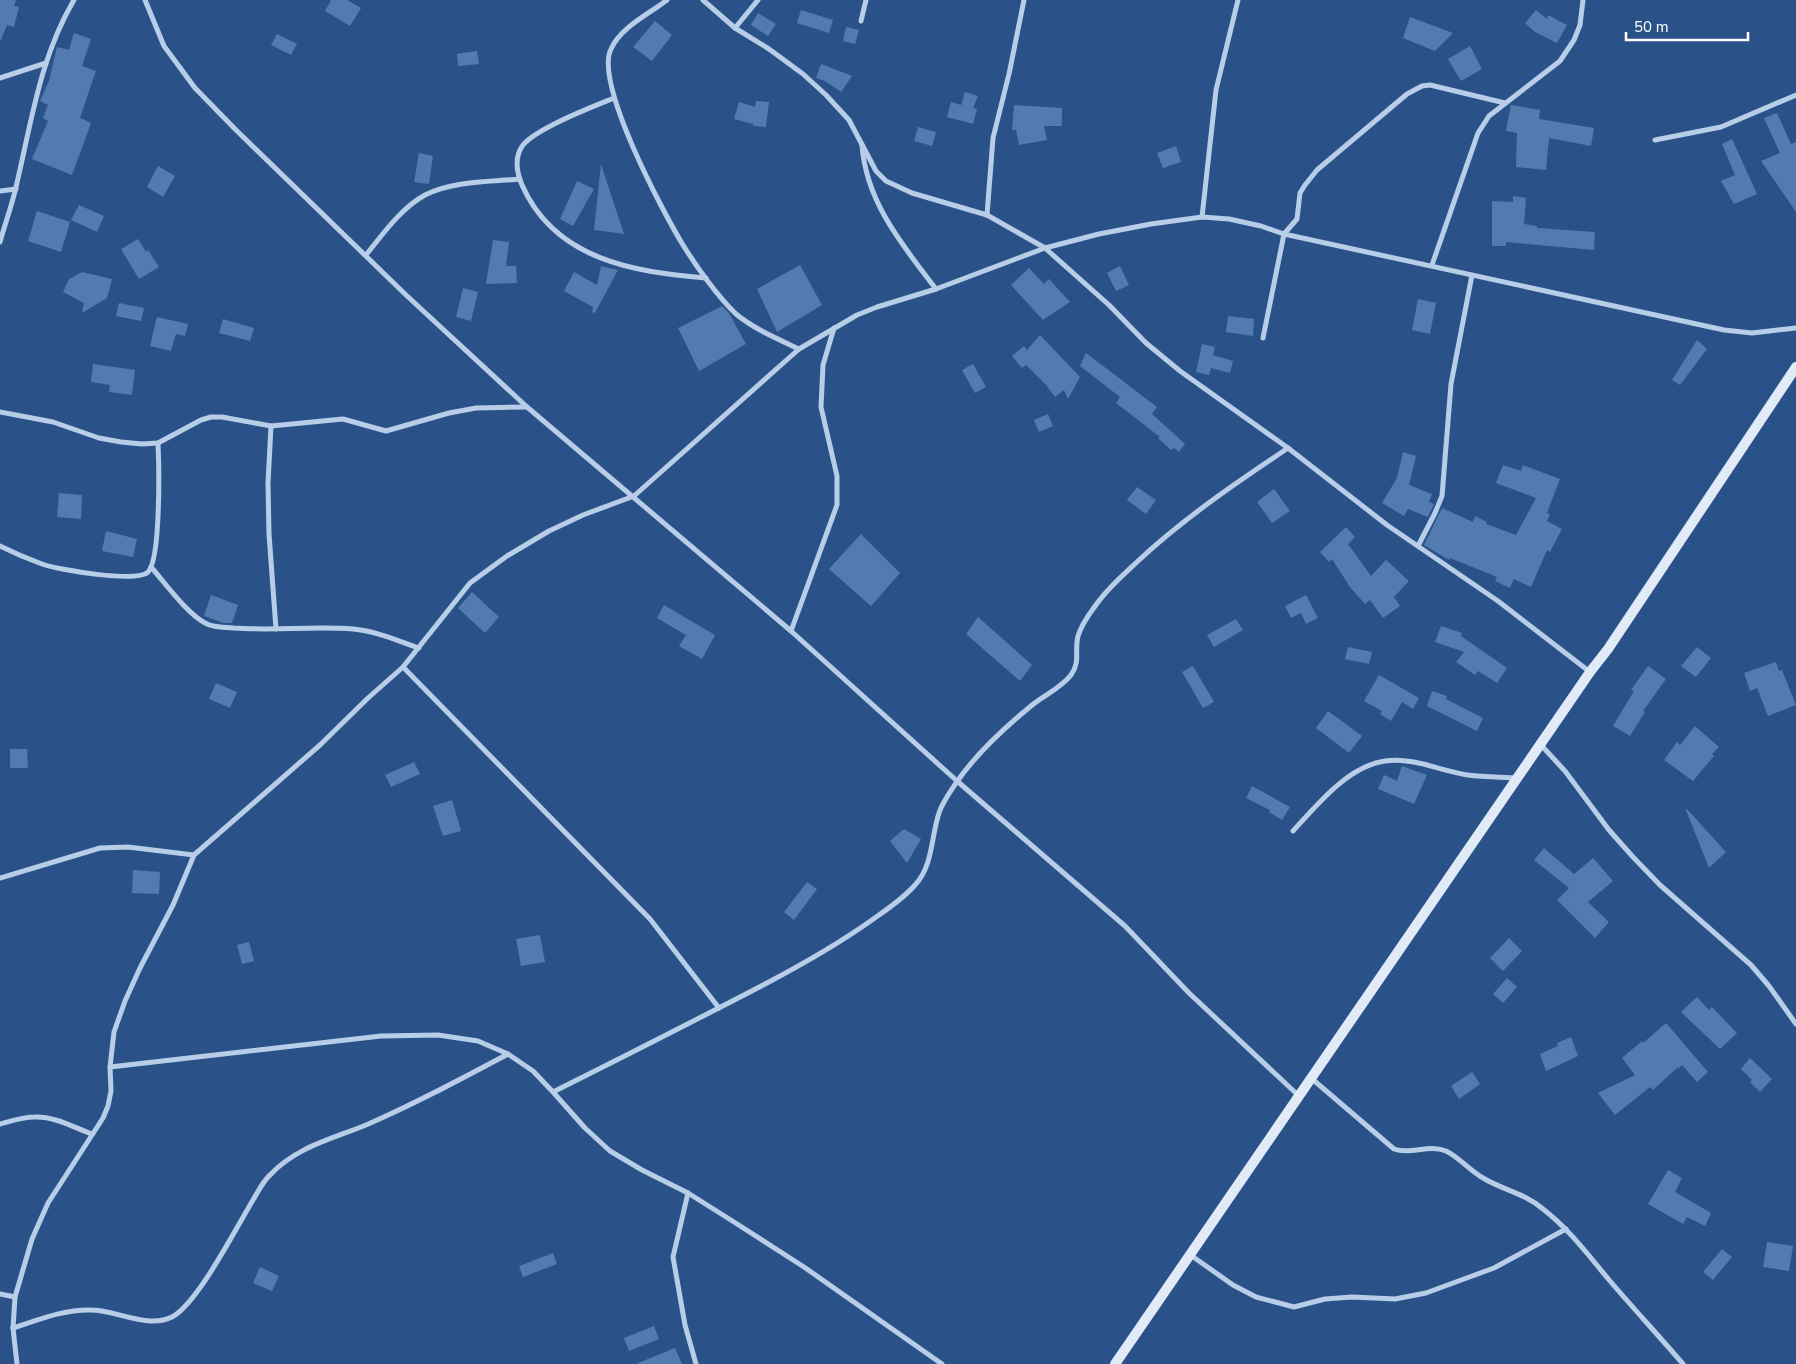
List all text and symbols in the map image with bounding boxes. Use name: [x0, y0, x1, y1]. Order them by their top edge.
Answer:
scale bar: [1626, 10, 1748, 42]
text: 50 m: [1634, 17, 1669, 37]

